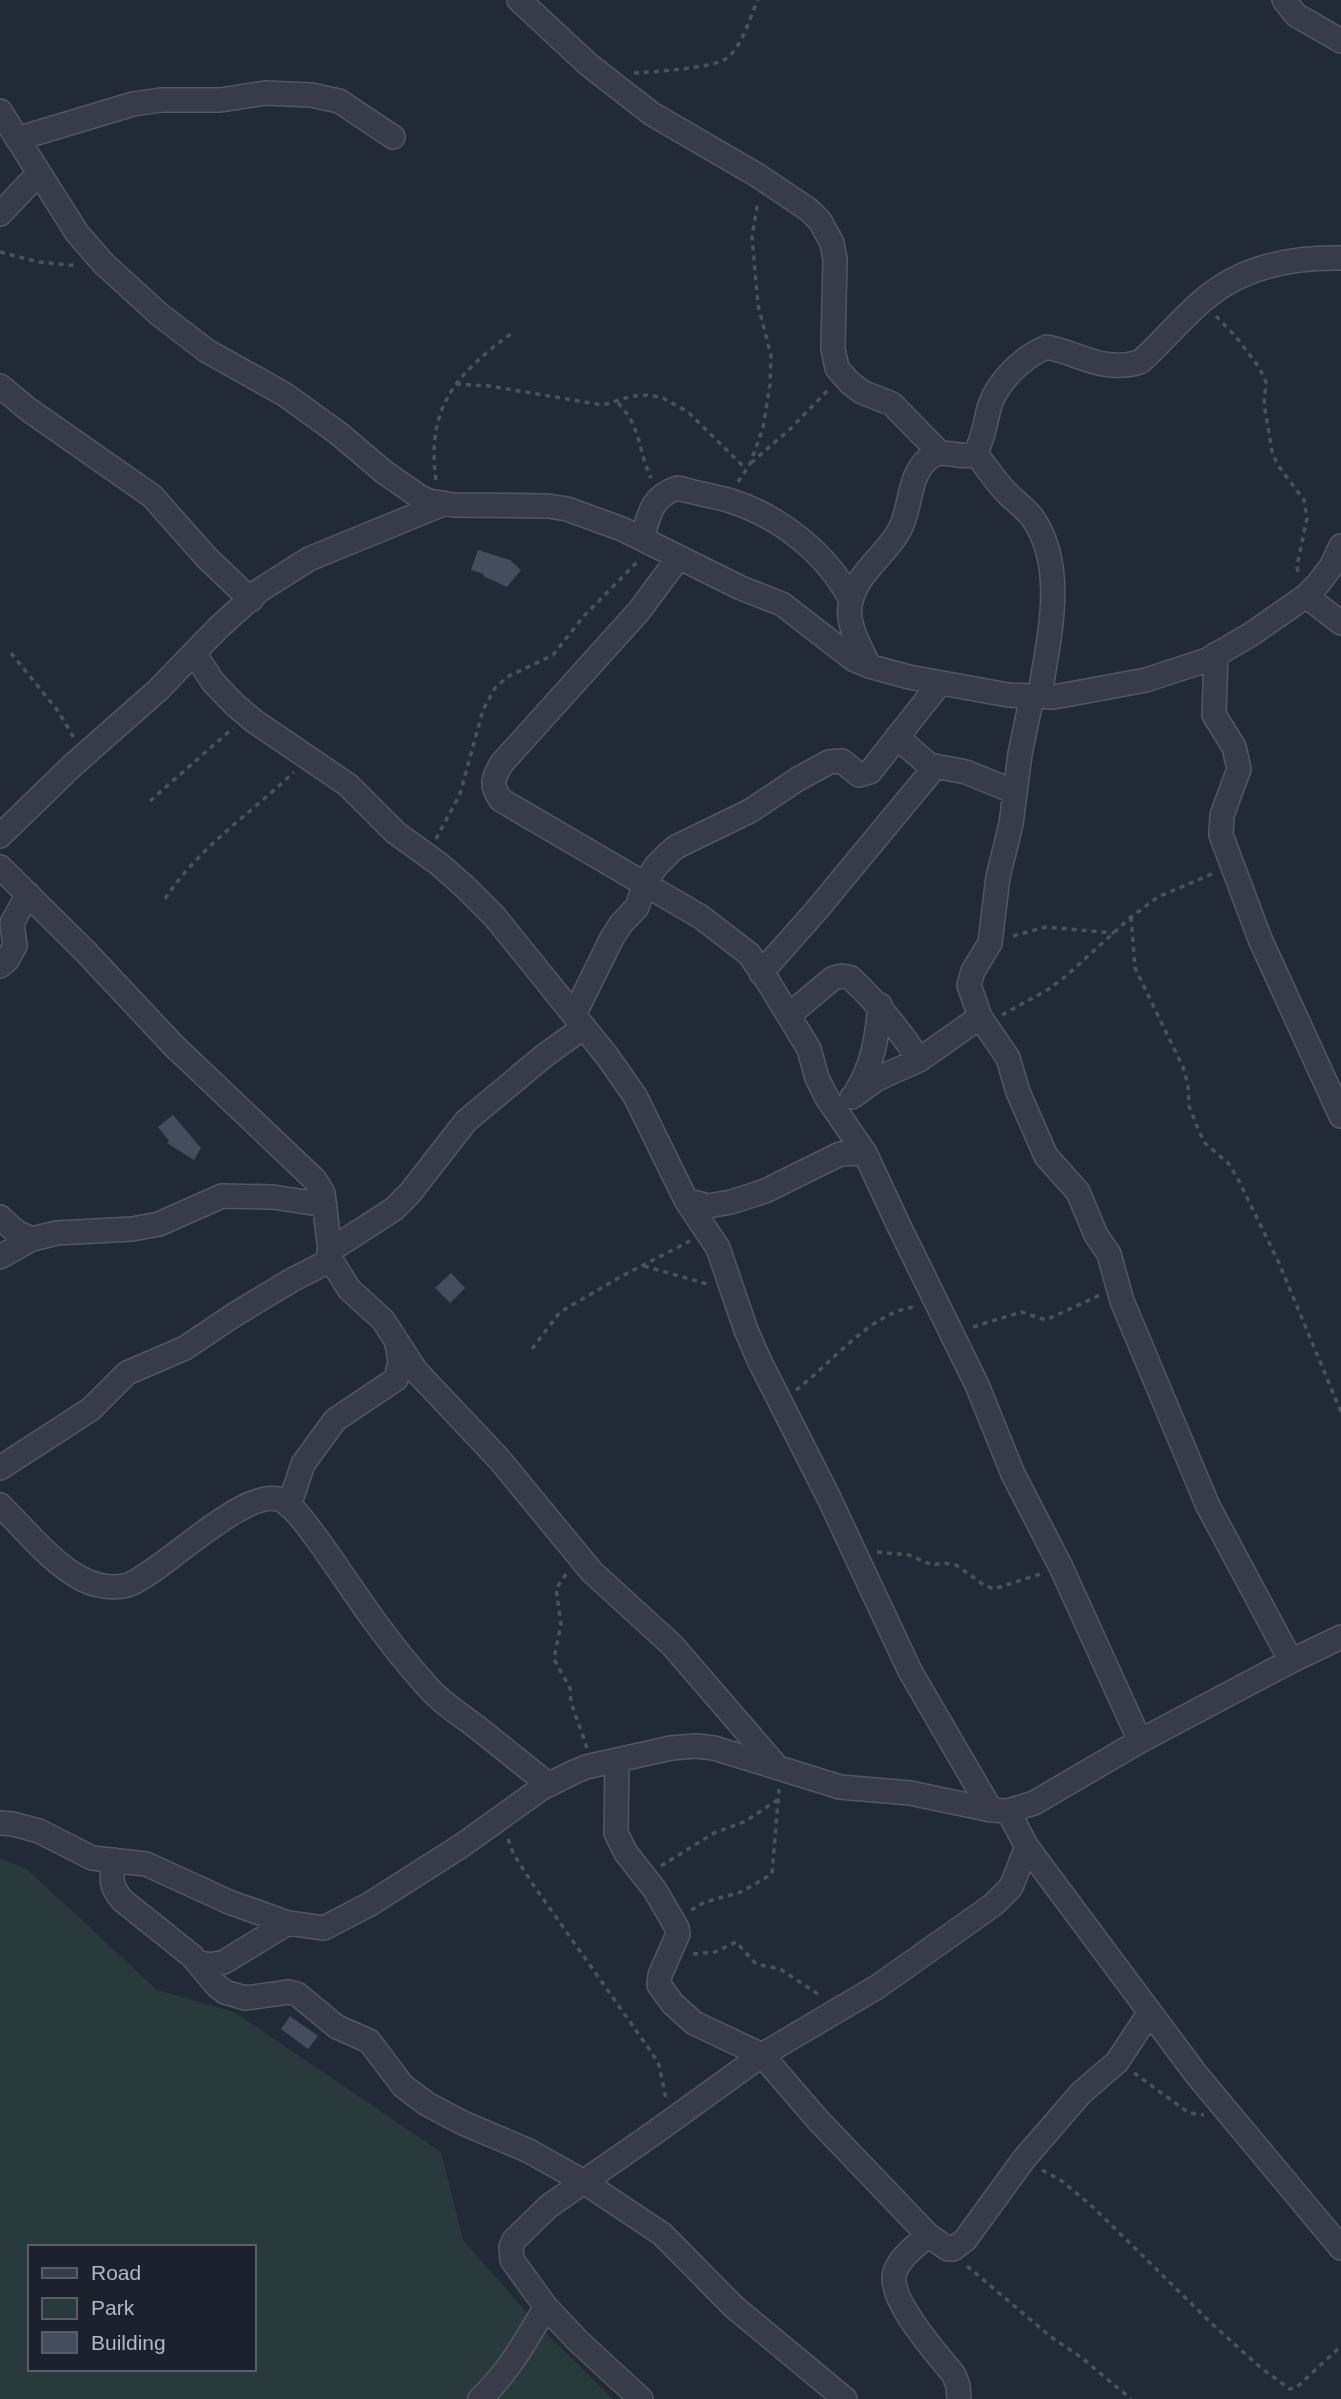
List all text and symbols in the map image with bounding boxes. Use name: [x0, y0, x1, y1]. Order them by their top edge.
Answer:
legend: [28, 2245, 256, 2371]
text: Road: [91, 2261, 141, 2284]
text: Park: [91, 2296, 135, 2319]
text: Building: [91, 2331, 166, 2354]

